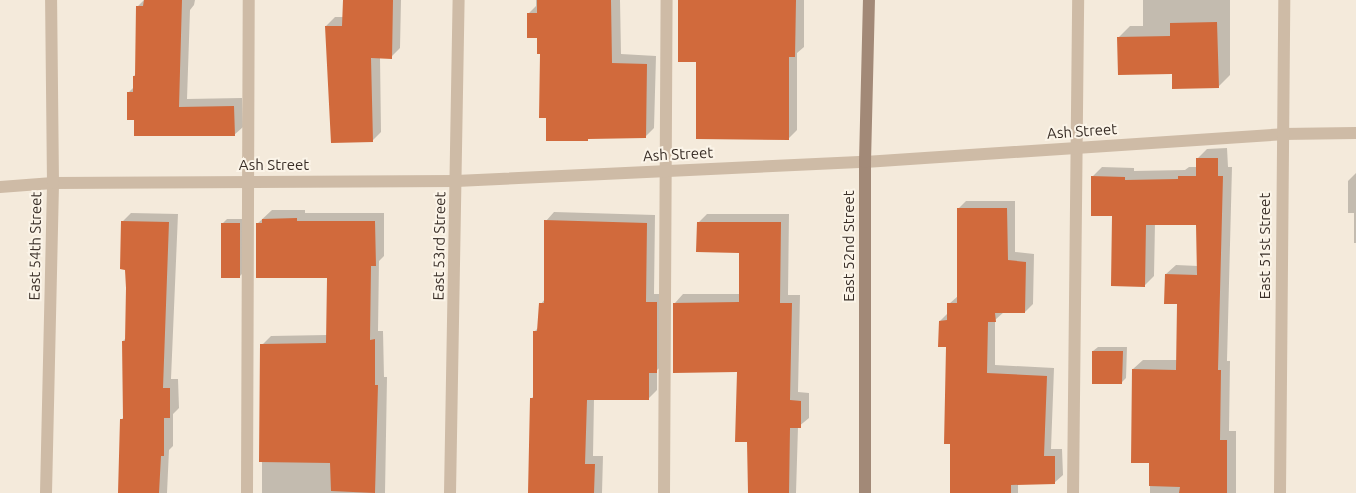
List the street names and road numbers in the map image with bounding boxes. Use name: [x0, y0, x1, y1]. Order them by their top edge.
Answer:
street label: Ash Street: [1046, 120, 1118, 142]
street label: Ash Street: [642, 143, 714, 165]
street label: Ash Street: [239, 156, 309, 174]
street label: East 52nd Street: [840, 190, 858, 302]
street label: East 54th Street: [25, 192, 45, 300]
street label: East 53rd Street: [429, 192, 449, 300]
street label: East 51st Street: [1256, 193, 1274, 299]

